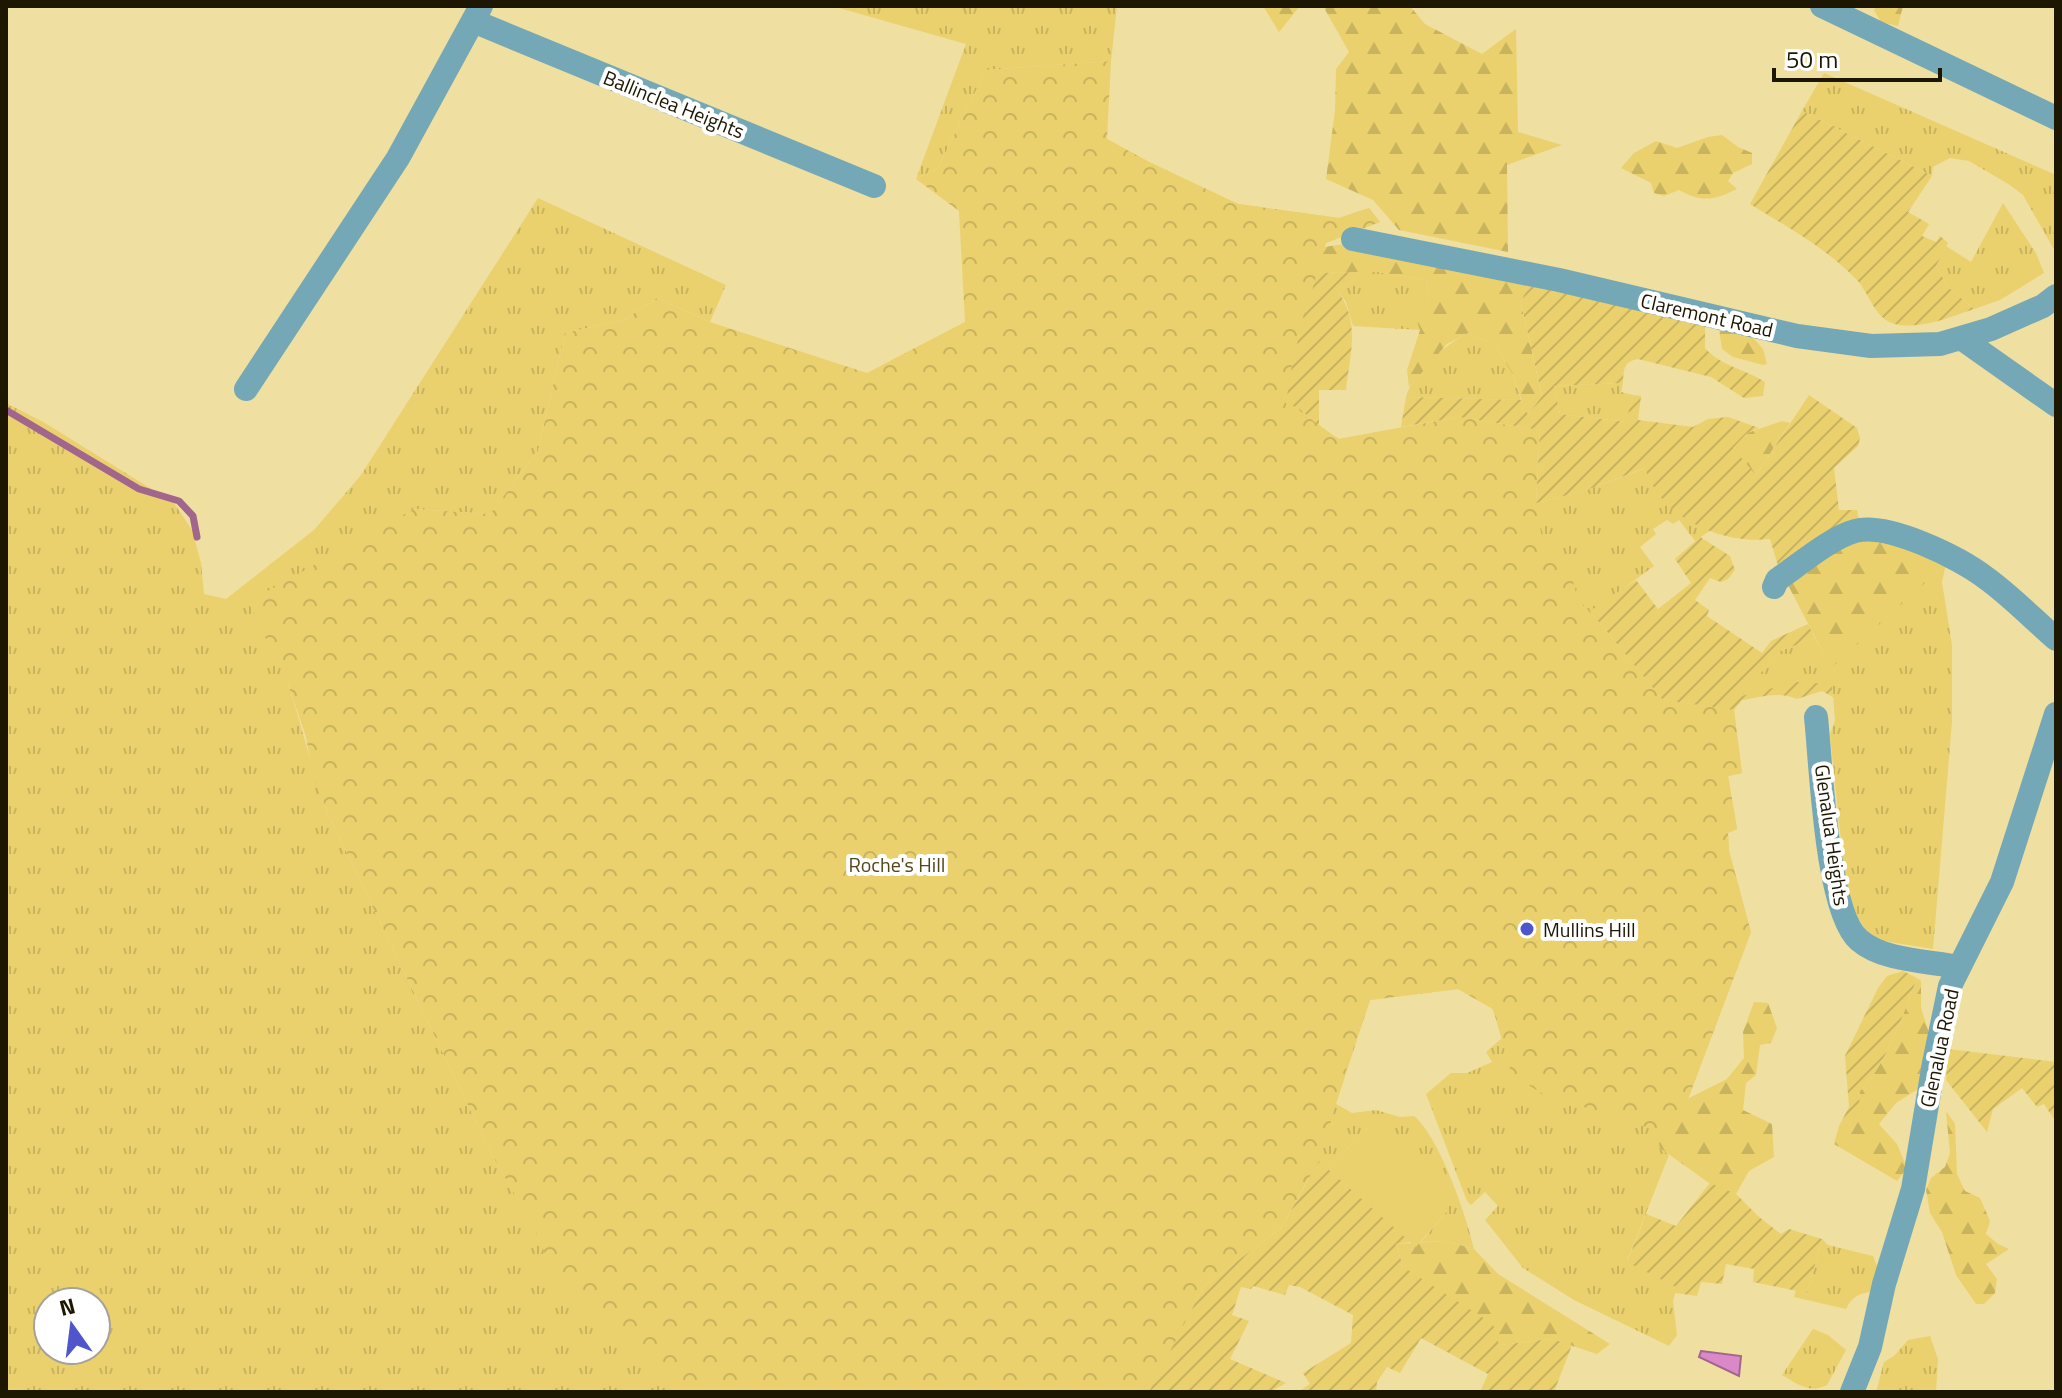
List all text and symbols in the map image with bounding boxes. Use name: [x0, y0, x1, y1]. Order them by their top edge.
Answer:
scale bar: [1774, 32, 1940, 82]
text: 50 m: [1786, 41, 1838, 77]
street label: Ballinclea Heights: [599, 62, 749, 146]
street label: Claremont Road: [1638, 285, 1776, 345]
street label: Glenalua Heights: [1807, 762, 1857, 908]
park label: Roche's Hill: [849, 849, 945, 880]
place label: Mullins Hill: [1543, 914, 1636, 945]
marker: Mullins Hill: [1518, 920, 1536, 938]
street label: Glenalua Road: [1911, 986, 1967, 1110]
north arrow: [32, 1286, 112, 1366]
text: N: [56, 1288, 79, 1325]

